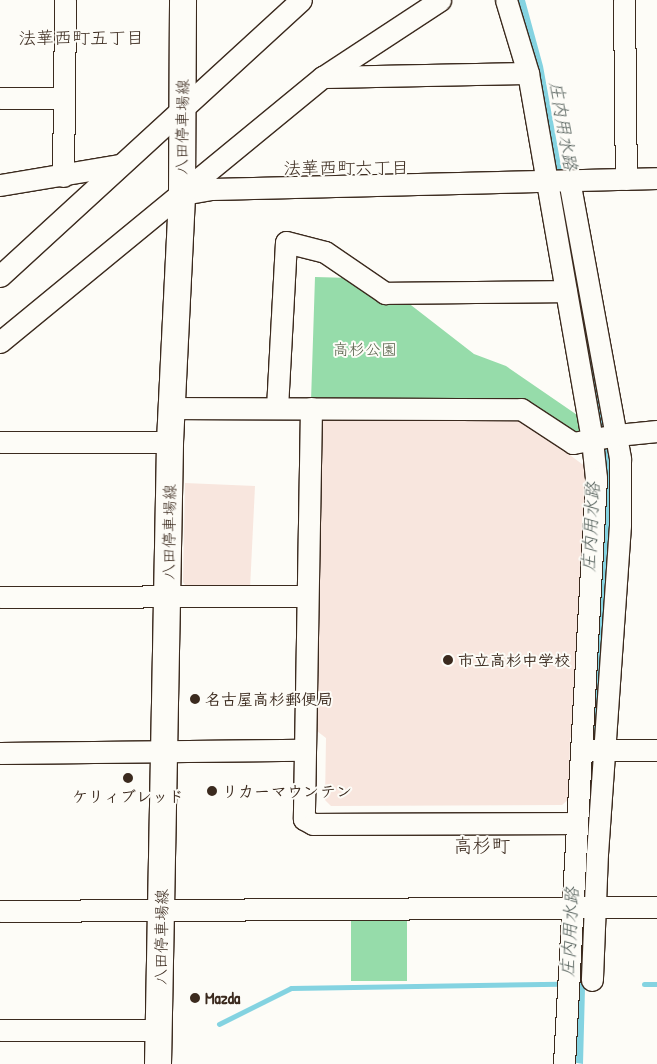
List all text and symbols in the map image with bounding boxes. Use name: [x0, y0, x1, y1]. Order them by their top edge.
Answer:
district label: 法華西町五丁目: [18, 27, 144, 49]
street label: 八田停車場線: [172, 79, 192, 175]
water label: 庄内用水路: [545, 80, 581, 172]
district label: 法華西町六丁目: [283, 157, 409, 179]
park label: 高杉公園: [333, 339, 397, 359]
water label: 庄内用水路: [578, 481, 604, 573]
street label: 八田停車場線: [159, 484, 179, 580]
place label: 市立高杉中学校: [458, 650, 570, 670]
marker: 市立高杉中学校: [442, 654, 454, 666]
place label: 名古屋高杉郵便局: [205, 689, 333, 709]
marker: 名古屋高杉郵便局: [189, 693, 201, 705]
marker: ケリィブレッド: [122, 772, 134, 784]
place label: リカーマウンテン: [222, 781, 350, 801]
marker: リカーマウンテン: [206, 785, 218, 797]
place label: ケリィブレッド: [72, 786, 184, 806]
district label: 高杉町: [454, 835, 510, 857]
water label: 庄内用水路: [557, 886, 583, 978]
street label: 八田停車場線: [151, 889, 171, 985]
place label: Mazda: [205, 988, 240, 1008]
marker: Mazda: [189, 992, 201, 1004]

